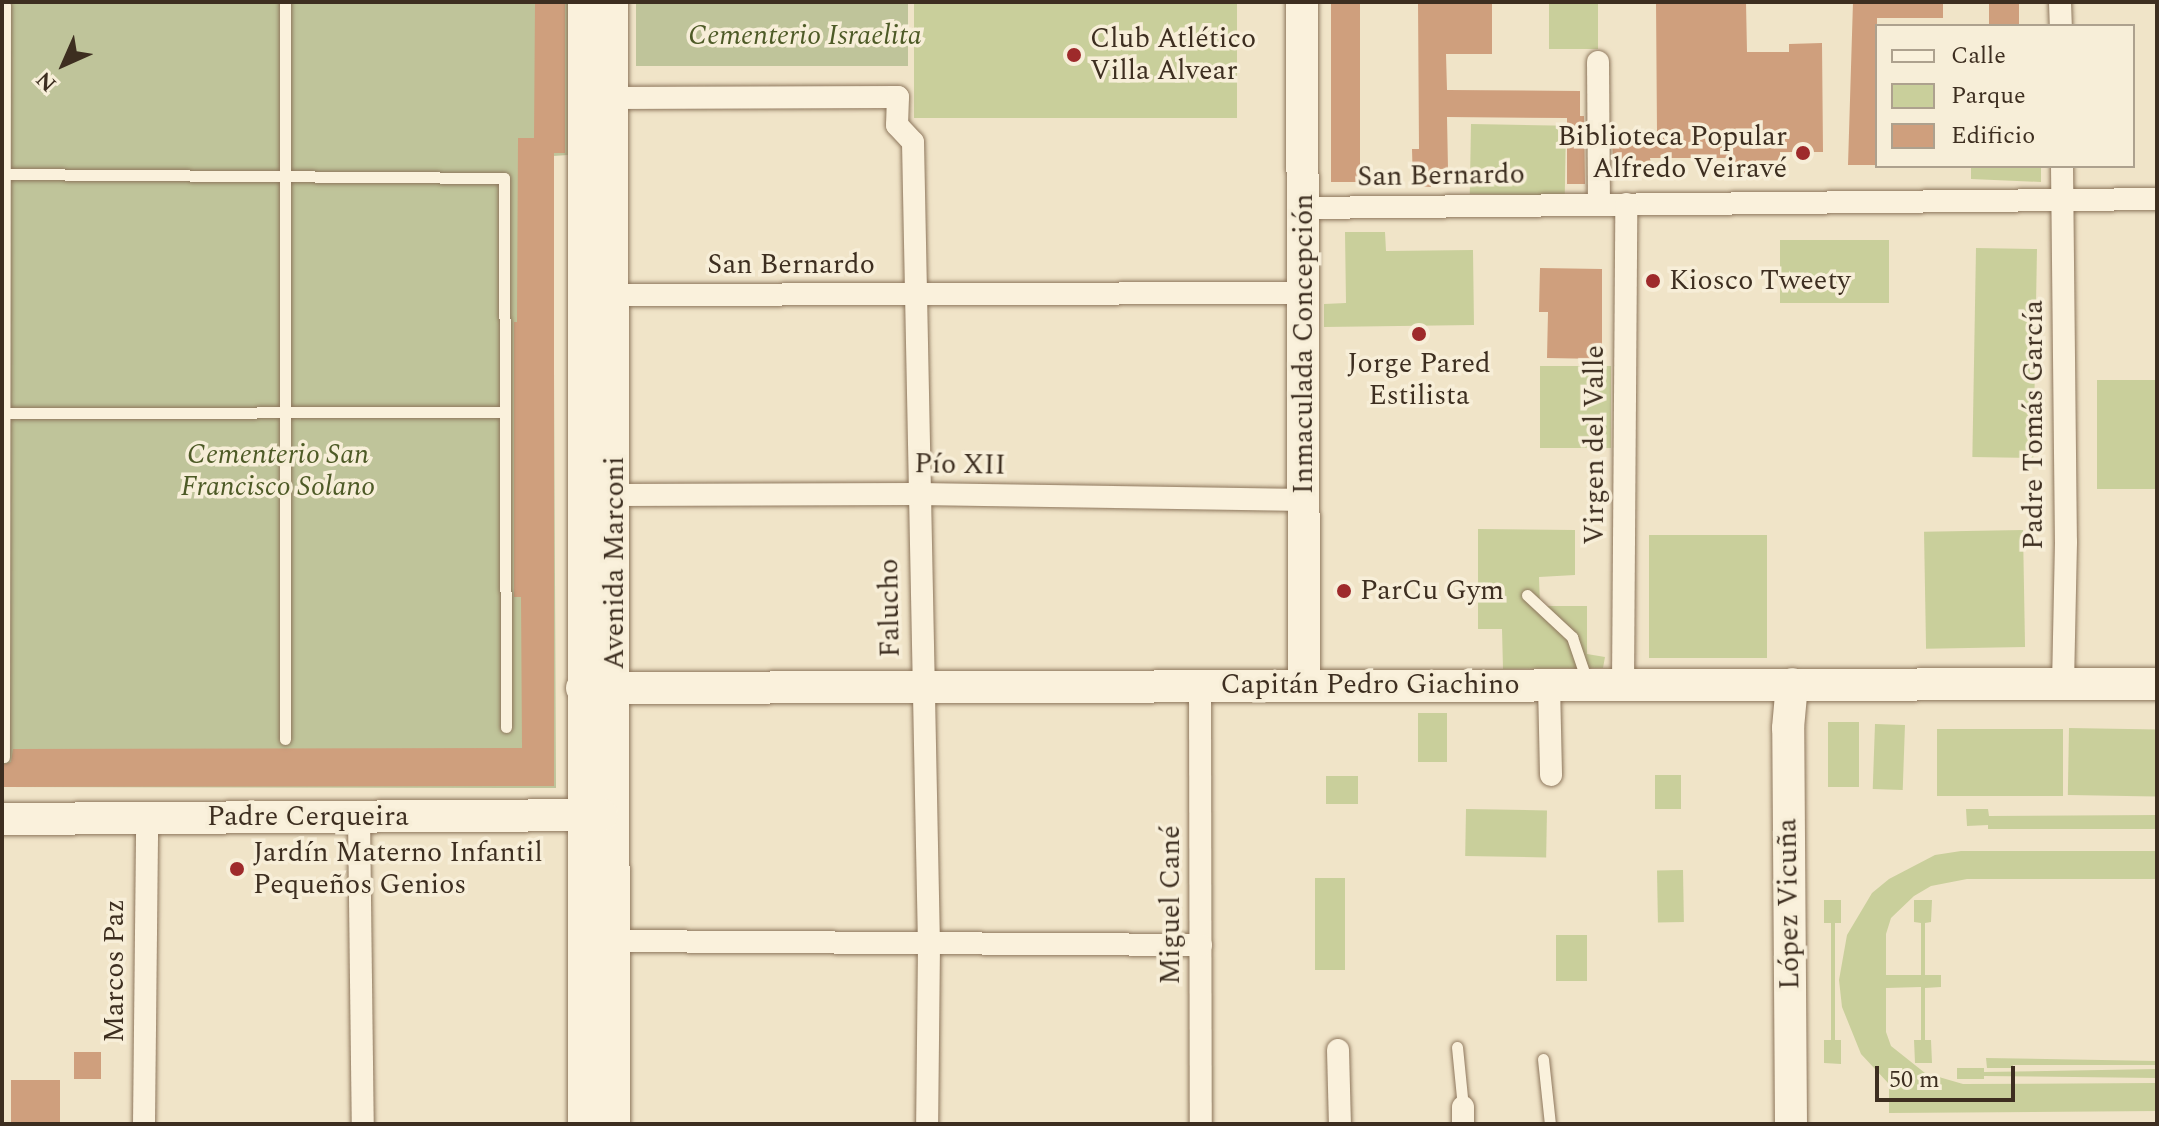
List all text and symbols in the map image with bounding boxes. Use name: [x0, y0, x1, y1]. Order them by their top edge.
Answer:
park label: Cementerio Israelita: [688, 19, 922, 53]
place label: Club Atlético Villa Alvear: [1090, 22, 1256, 88]
north arrow: [24, 24, 104, 104]
legend: [1875, 24, 2135, 168]
text: Calle: [1951, 38, 2006, 74]
marker: Club Atlético Villa Alvear: [1065, 46, 1083, 64]
text: N: [29, 63, 65, 99]
text: Parque: [1951, 78, 2026, 114]
text: Edificio: [1951, 118, 2035, 154]
place label: Biblioteca Popular Alfredo Veiravé: [1557, 120, 1787, 186]
marker: Biblioteca Popular Alfredo Veiravé: [1794, 144, 1812, 162]
street label: San Bernardo: [1357, 158, 1525, 194]
street label: Inmaculada Concepción: [1287, 194, 1321, 494]
street label: San Bernardo: [707, 248, 875, 282]
place label: Kiosco Tweety: [1669, 264, 1851, 298]
marker: Kiosco Tweety: [1644, 272, 1662, 290]
street label: Padre Tomás García: [2017, 300, 2051, 550]
marker: Jorge Pared Estilista: [1410, 325, 1428, 343]
street label: Virgen del Valle: [1578, 345, 1612, 545]
place label: Jorge Pared Estilista: [1347, 347, 1491, 413]
park label: Cementerio San Francisco Solano: [181, 438, 375, 504]
street label: Pío XII: [914, 447, 1006, 483]
street label: Avenida Marconi: [598, 456, 632, 670]
street label: Falucho: [872, 558, 908, 658]
place label: ParCu Gym: [1360, 574, 1504, 608]
marker: ParCu Gym: [1335, 582, 1353, 600]
street label: Capitán Pedro Giachino: [1220, 668, 1520, 702]
street label: Padre Cerqueira: [207, 800, 409, 834]
street label: López Vicuña: [1771, 818, 1807, 990]
street label: Miguel Cané: [1154, 825, 1188, 985]
place label: Jardín Materno Infantil Pequeños Genios: [253, 836, 543, 902]
marker: Jardín Materno Infantil Pequeños Genios: [228, 860, 246, 878]
street label: Marcos Paz: [98, 899, 132, 1043]
scale bar: [1879, 1050, 2019, 1100]
text: 50 m: [1889, 1062, 1940, 1098]

